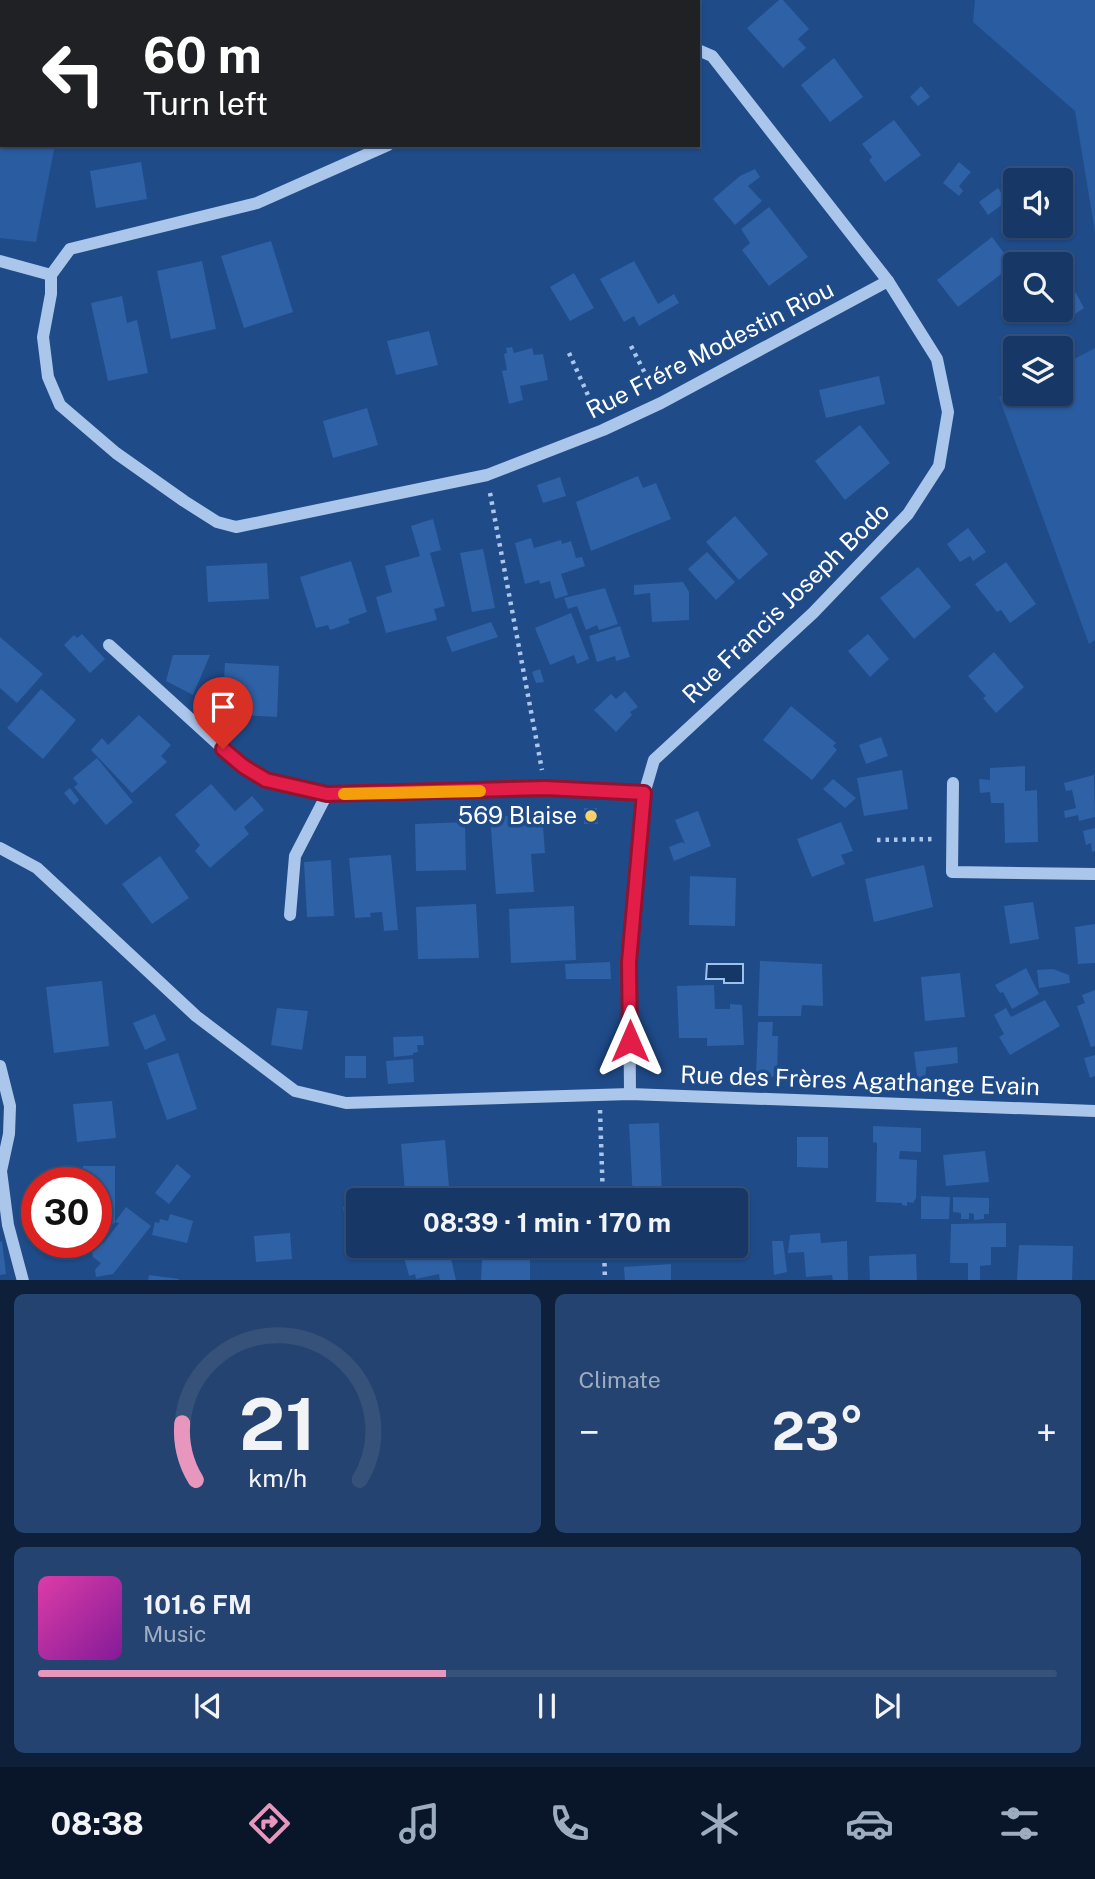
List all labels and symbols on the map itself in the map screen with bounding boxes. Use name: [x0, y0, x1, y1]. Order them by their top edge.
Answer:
street label: Rue Frére Modestin Riou: [581, 275, 838, 424]
street label: Rue Francis Joseph Bodo: [676, 496, 894, 708]
pin: [193, 677, 253, 749]
place label: 569 Blaise: [458, 801, 577, 829]
marker: 569 Blaise: [583, 808, 599, 824]
position arrow: [593, 1004, 667, 1078]
street label: Rue des Frères Agathange Evain: [680, 1060, 1040, 1100]
speed limit sign: 30: [21, 1167, 112, 1258]

